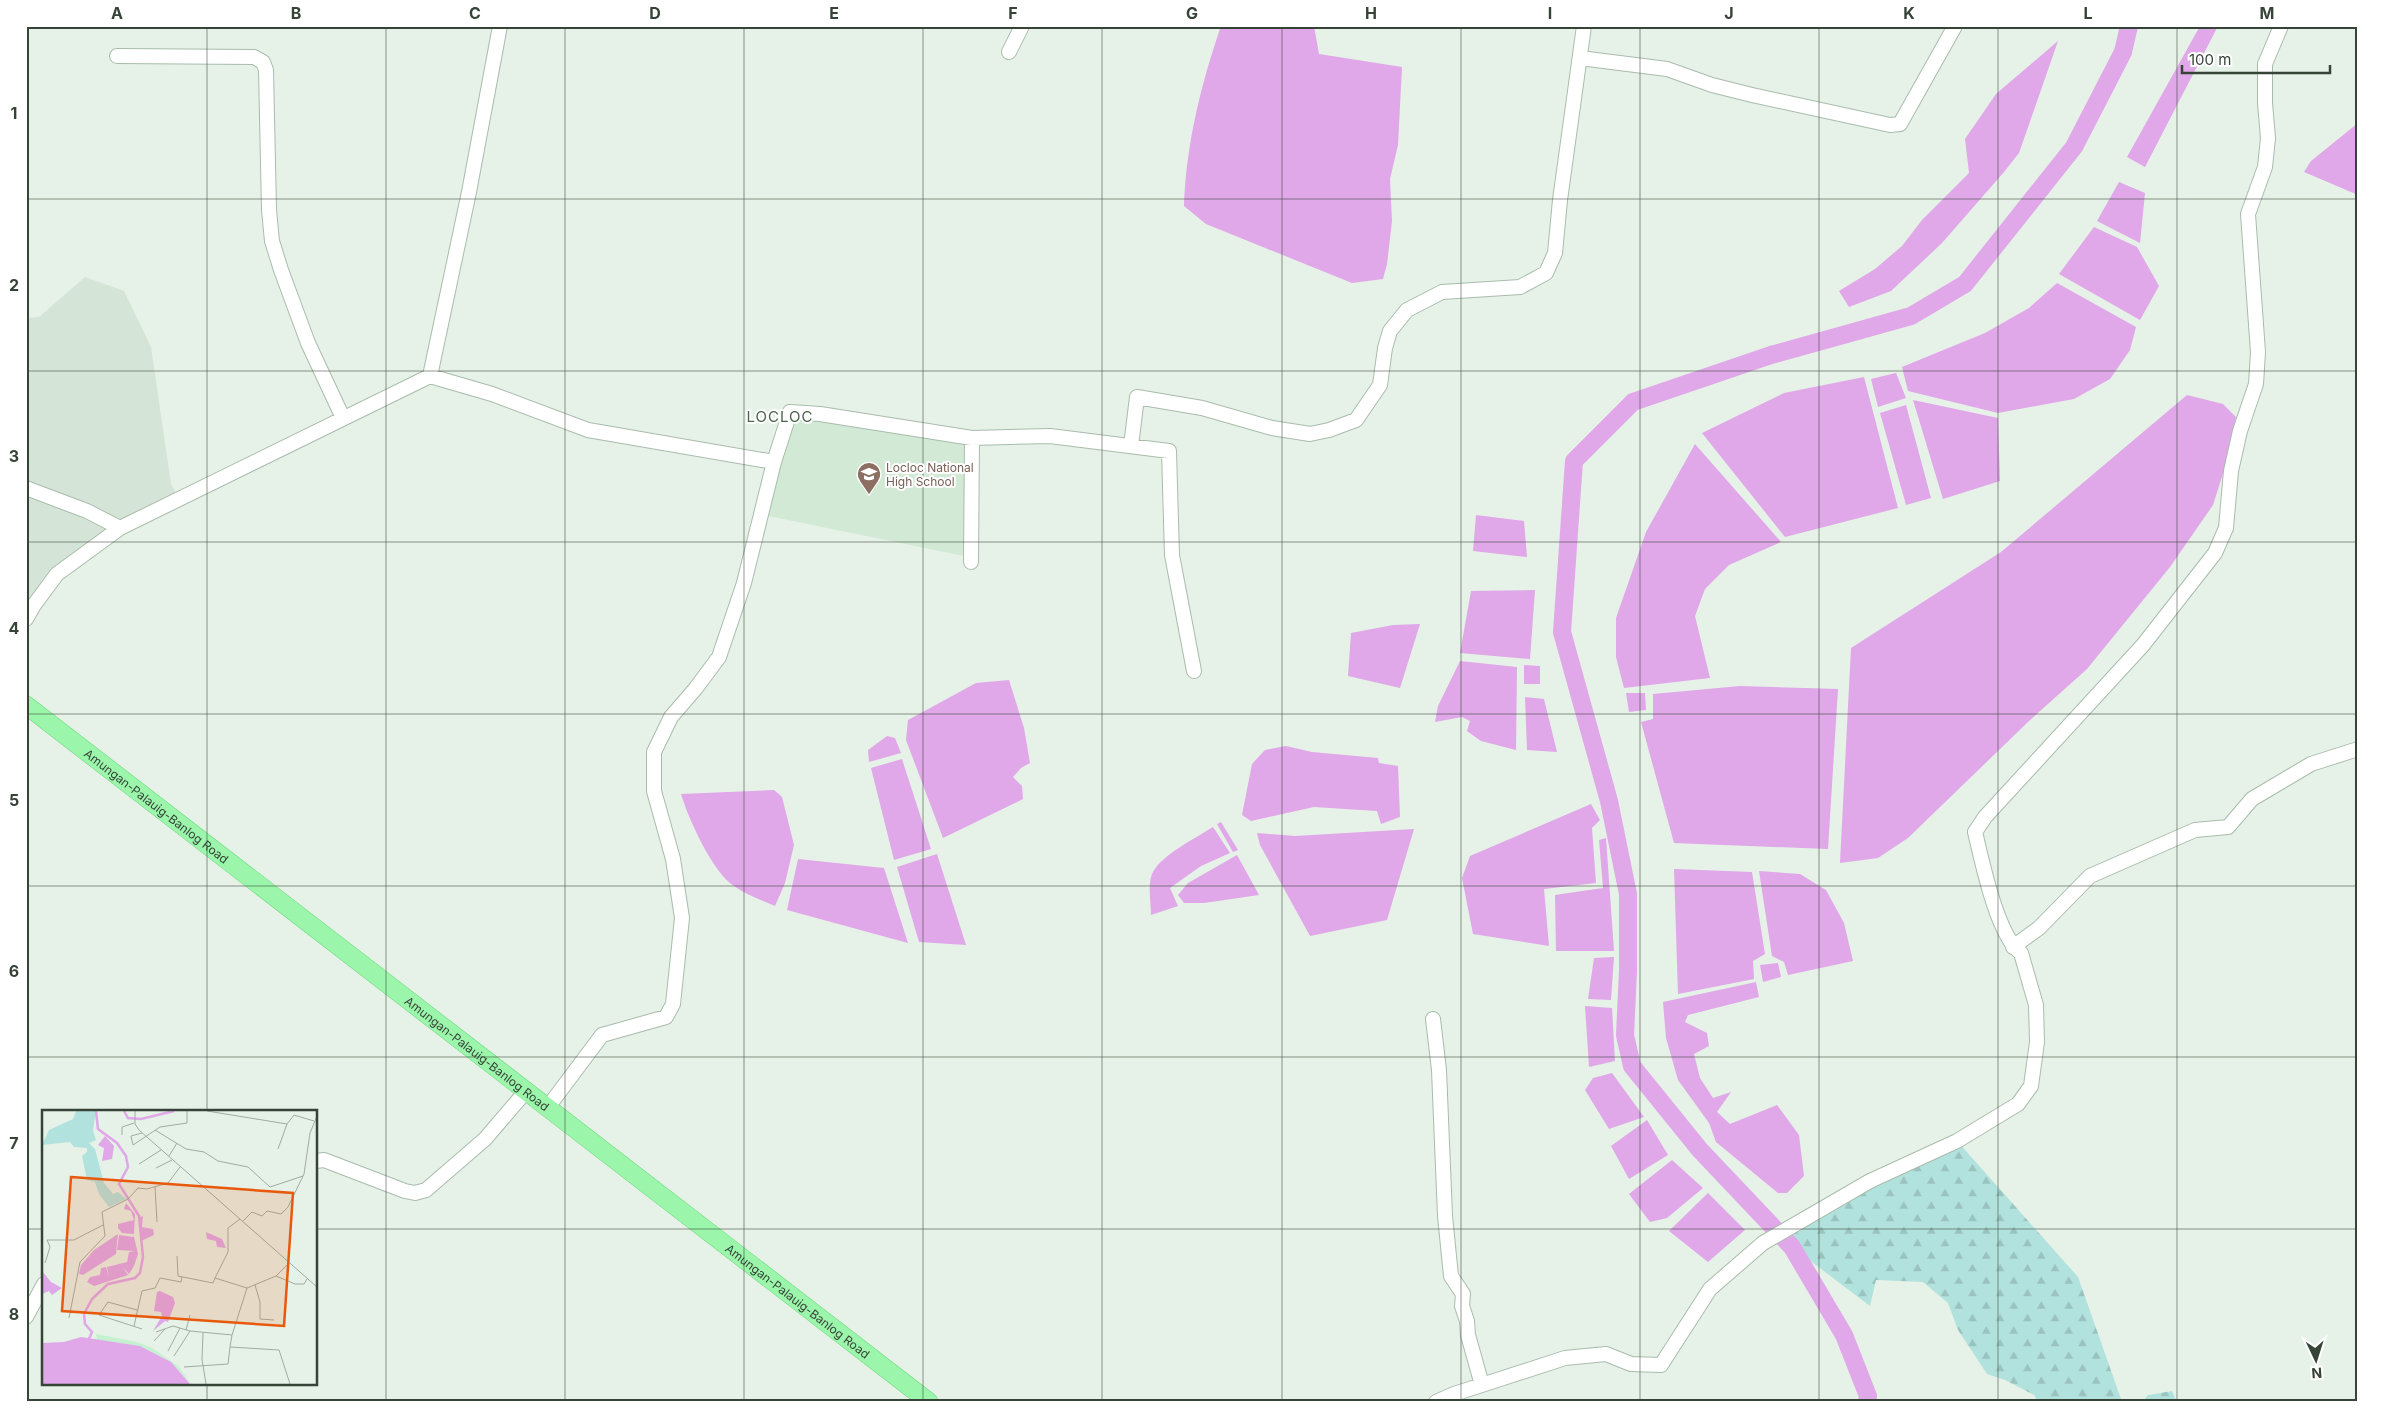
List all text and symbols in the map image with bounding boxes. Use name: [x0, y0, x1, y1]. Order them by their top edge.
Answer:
text: A: [111, 3, 123, 23]
text: B: [291, 3, 301, 23]
text: C: [469, 3, 481, 23]
text: D: [649, 3, 661, 23]
text: E: [829, 3, 839, 23]
text: F: [1008, 3, 1018, 23]
text: G: [1186, 3, 1198, 23]
text: H: [1365, 3, 1377, 23]
text: I: [1548, 3, 1552, 23]
text: J: [1724, 3, 1734, 23]
text: K: [1903, 3, 1915, 23]
text: L: [2083, 3, 2093, 23]
text: M: [2260, 3, 2274, 23]
scale bar: [2182, 42, 2329, 74]
text: 100 m: [2189, 50, 2231, 69]
text: 1: [11, 103, 17, 123]
text: 2: [9, 275, 19, 295]
district label: LOCLOC: [747, 407, 813, 426]
text: 3: [9, 446, 19, 466]
place label: Locloc National High School: [886, 460, 974, 489]
school or university icon: Locloc National High School: [856, 461, 882, 495]
text: 4: [9, 618, 20, 638]
street label: Amungan-Palauig-Banlog Road: [81, 745, 232, 866]
text: 5: [9, 790, 19, 810]
text: 6: [9, 961, 19, 981]
street label: Amungan-Palauig-Banlog Road: [402, 993, 552, 1114]
inset map: [42, 1110, 318, 1386]
text: 7: [9, 1133, 19, 1153]
street label: Amungan-Palauig-Banlog Road: [723, 1240, 873, 1361]
text: 8: [9, 1304, 19, 1324]
north arrow: [2292, 1336, 2342, 1386]
text: N: [2311, 1365, 2323, 1382]

